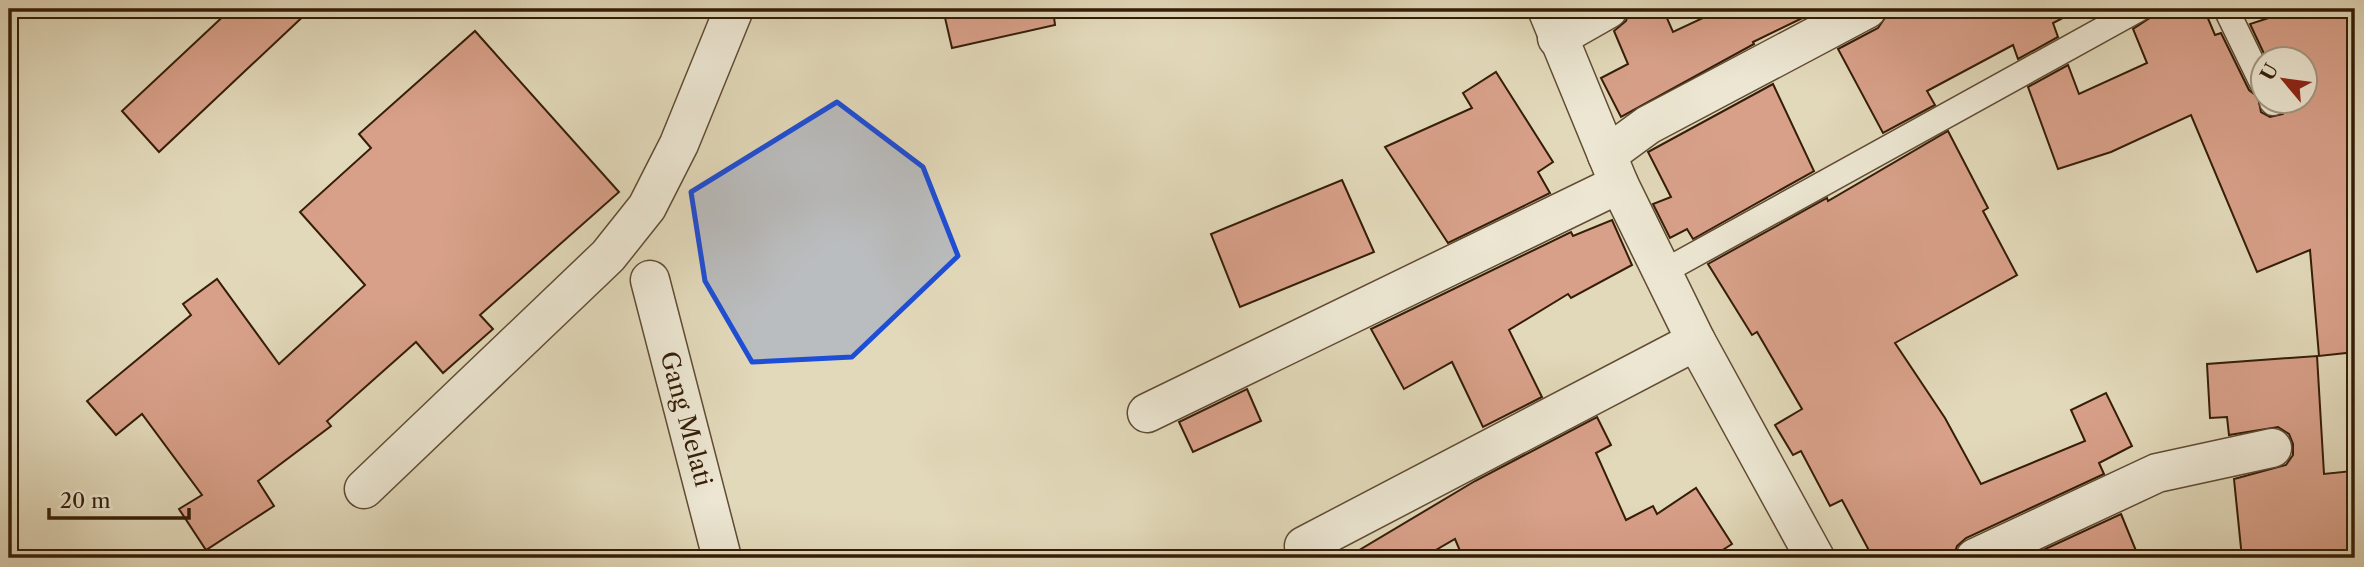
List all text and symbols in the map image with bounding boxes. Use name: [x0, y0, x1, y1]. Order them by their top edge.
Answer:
north arrow: [2248, 46, 2318, 116]
text: U: [2256, 59, 2284, 84]
street label: Gang Melati: [655, 348, 718, 490]
scale bar: [49, 476, 189, 520]
text: 20 m: [60, 488, 111, 513]

